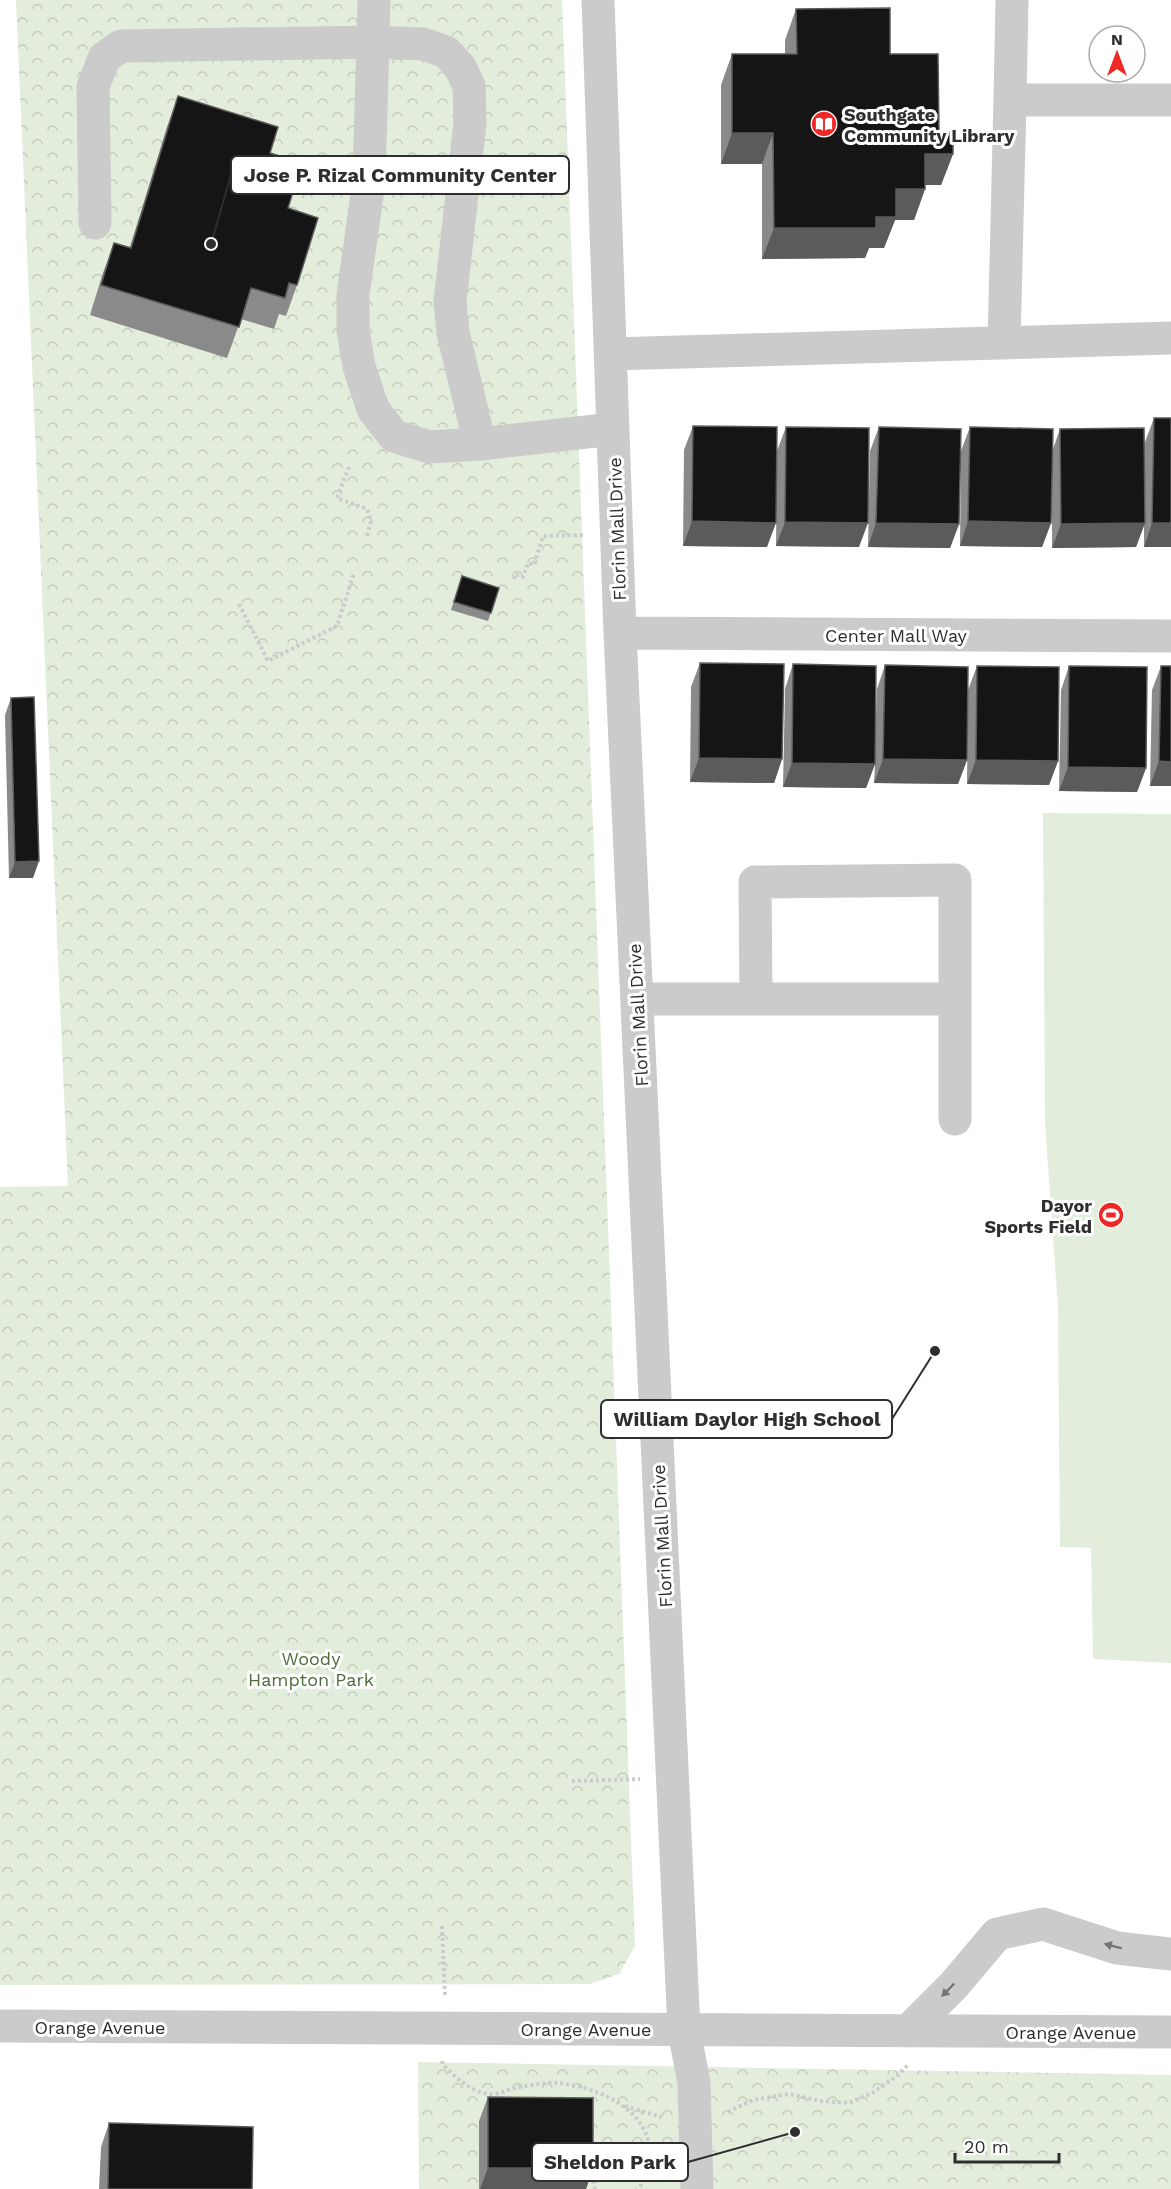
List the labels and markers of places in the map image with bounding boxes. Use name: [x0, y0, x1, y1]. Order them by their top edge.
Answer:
place label: Southgate Community Library: [844, 104, 1015, 146]
library icon: Southgate Community Library: [809, 109, 839, 139]
callout: Jose P. Rizal Community Center: [231, 156, 569, 194]
place label: Dayor Sports Field: [984, 1195, 1092, 1237]
sports icon: Dayor Sports Field: [1096, 1200, 1126, 1230]
callout: William Daylor High School: [601, 1400, 892, 1438]
callout: Sheldon Park: [532, 2143, 688, 2181]

